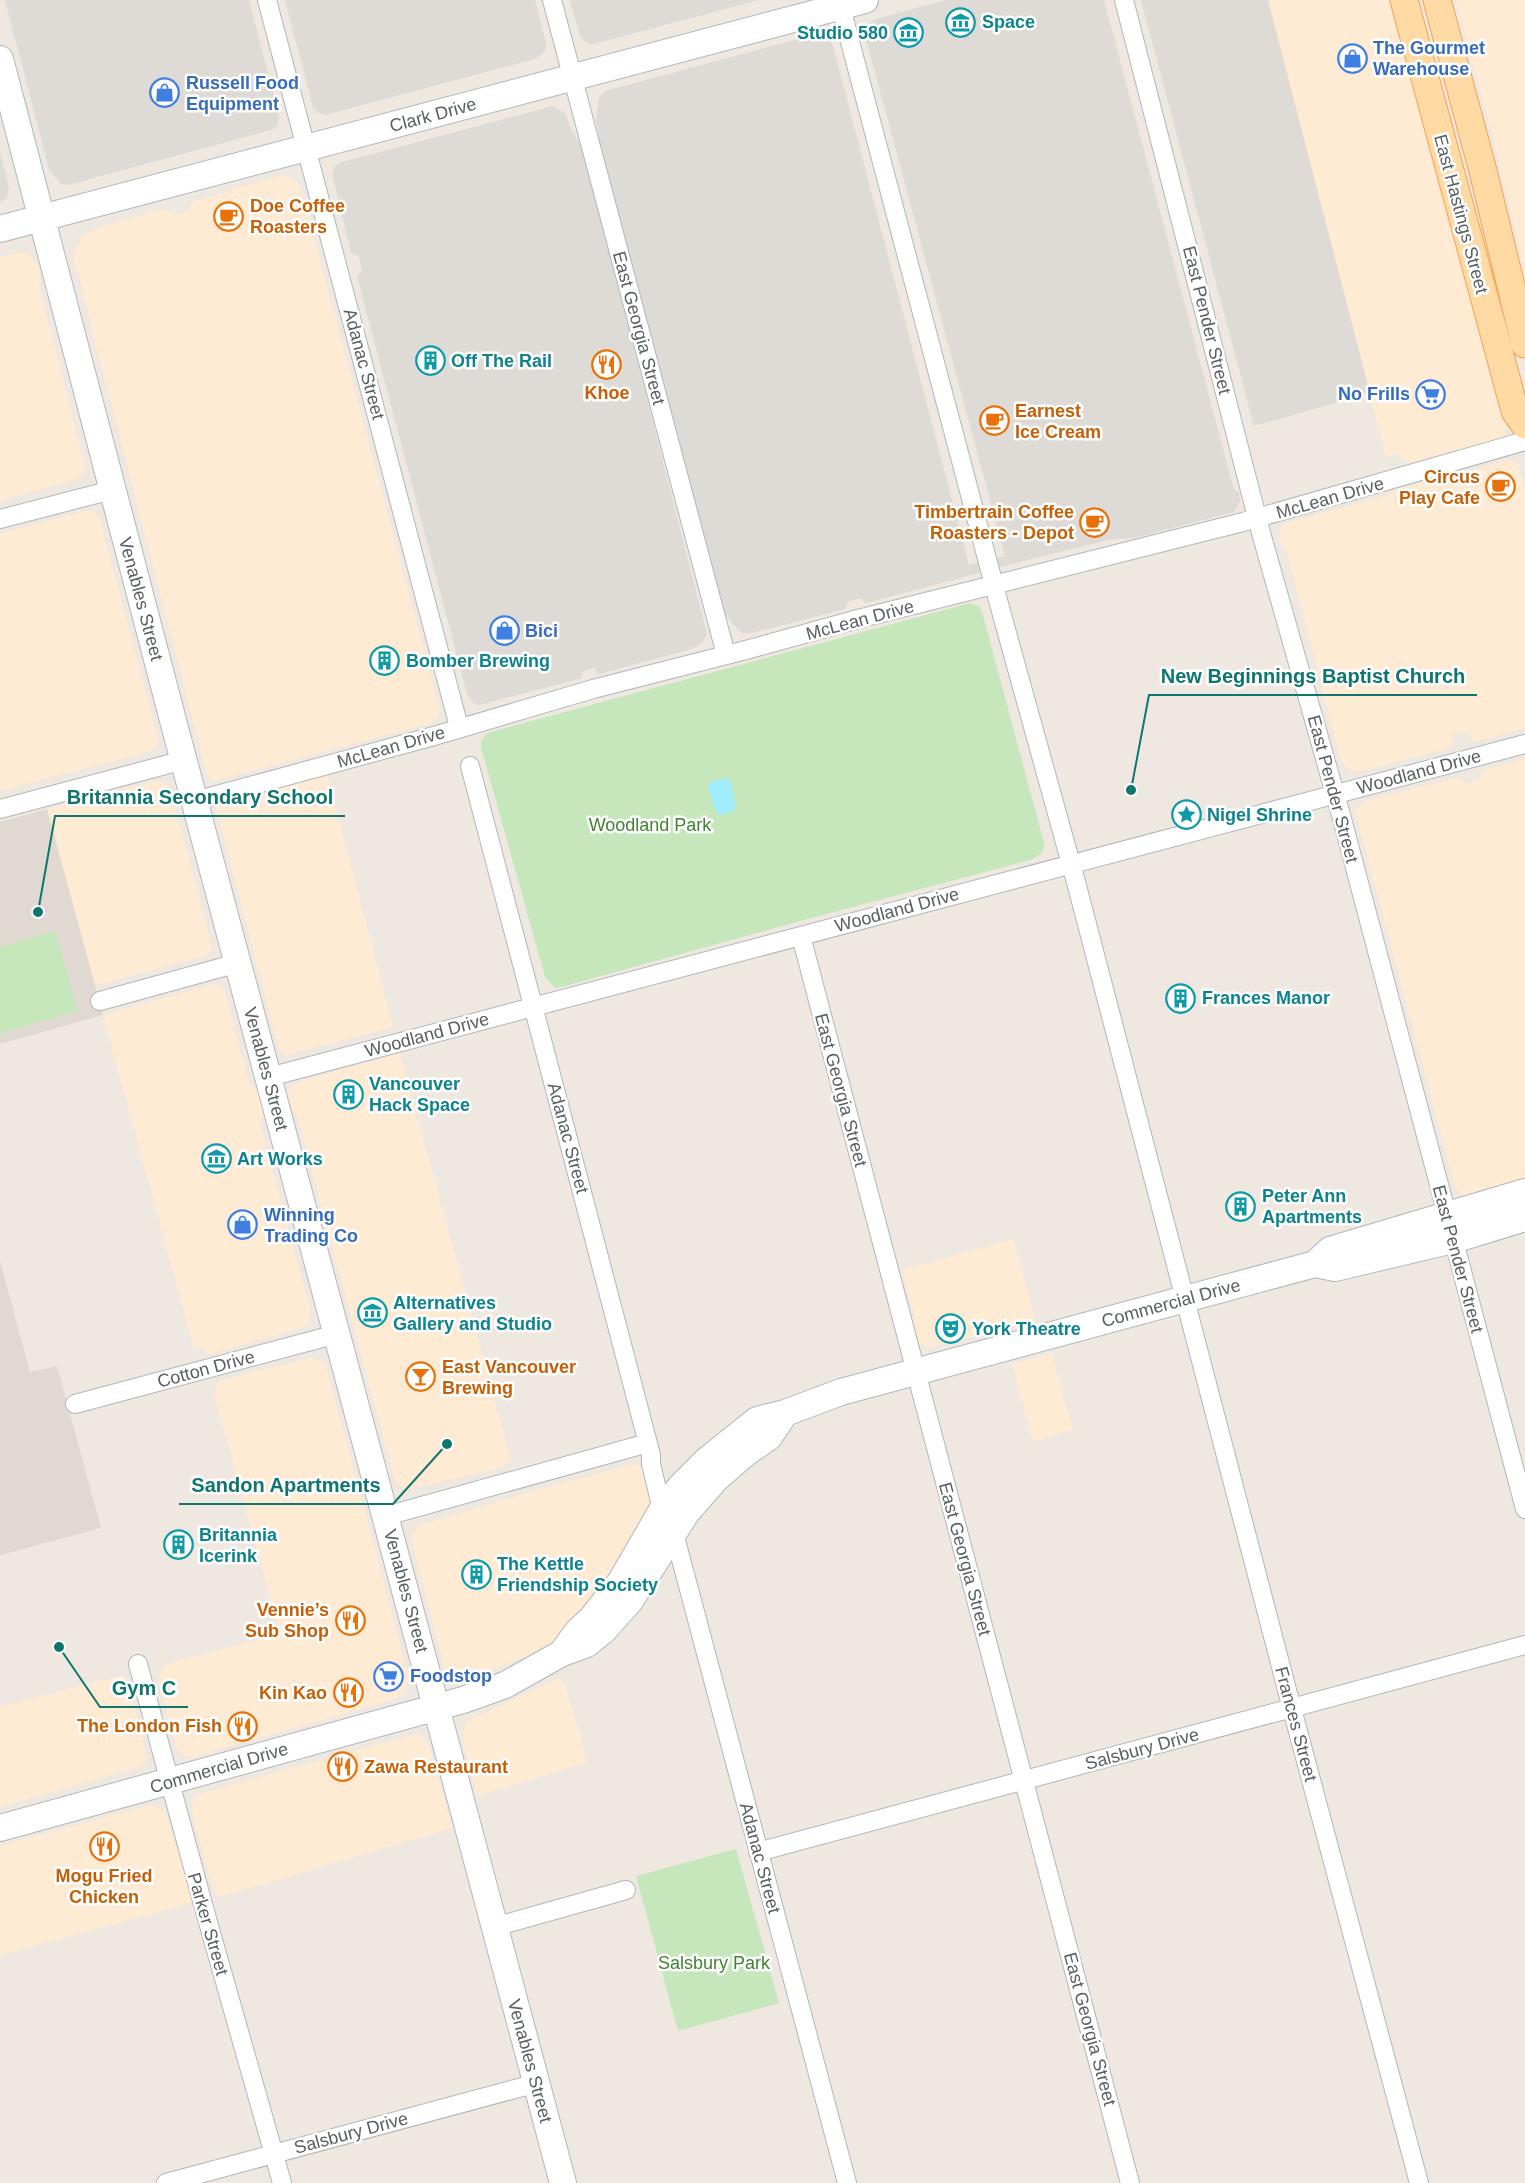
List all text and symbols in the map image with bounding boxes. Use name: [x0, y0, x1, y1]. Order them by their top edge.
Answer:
museum icon: Space: [945, 6, 977, 38]
place label: Space: [982, 12, 1035, 32]
museum icon: Studio 580: [893, 17, 925, 49]
place label: Studio 580: [797, 23, 888, 43]
place label: The Gourmet Warehouse: [1373, 38, 1485, 79]
shop icon: The Gourmet Warehouse: [1336, 42, 1368, 74]
place label: Russell Food Equipment: [186, 73, 299, 114]
shop icon: Russell Food Equipment: [149, 77, 181, 109]
street label: Clark Drive: [387, 94, 479, 136]
street label: East Hastings Street: [1430, 132, 1492, 296]
place label: Doe Coffee Roasters: [250, 196, 345, 237]
cafe icon: Doe Coffee Roasters: [213, 200, 245, 232]
street label: East Pender Street: [1179, 244, 1235, 396]
street label: East Georgia Street: [609, 249, 669, 407]
street label: Adanac Street: [340, 306, 388, 422]
building icon: Off The Rail: [414, 345, 446, 377]
restaurant icon: Khoe: [591, 348, 623, 380]
place label: Off The Rail: [451, 351, 552, 371]
supermarket icon: No Frills: [1415, 378, 1447, 410]
place label: Khoe: [585, 383, 630, 403]
place label: No Frills: [1338, 384, 1410, 404]
place label: Earnest Ice Cream: [1015, 401, 1101, 442]
cafe icon: Earnest Ice Cream: [978, 405, 1010, 437]
place label: Circus Play Cafe: [1399, 467, 1480, 508]
cafe icon: Circus Play Cafe: [1485, 471, 1517, 503]
street label: McLean Drive: [1274, 473, 1386, 523]
place label: Timbertrain Coffee Roasters - Depot: [914, 502, 1074, 543]
cafe icon: Timbertrain Coffee Roasters - Depot: [1079, 506, 1111, 538]
street label: Venables Street: [115, 535, 167, 663]
street label: McLean Drive: [804, 596, 916, 644]
shop icon: Bici: [488, 615, 520, 647]
place label: Bici: [525, 621, 558, 641]
building icon: Bomber Brewing: [369, 645, 401, 677]
place label: Bomber Brewing: [406, 651, 550, 671]
callout: New Beginnings Baptist Church: [1149, 657, 1477, 695]
text: New Beginnings Baptist Church: [1161, 665, 1465, 687]
street label: East Pender Street: [1304, 713, 1362, 865]
street label: McLean Drive: [335, 722, 447, 772]
street label: Woodland Drive: [1355, 746, 1483, 798]
callout: Britannia Secondary School: [55, 778, 345, 816]
text: Britannia Secondary School: [67, 786, 333, 808]
place icon: Nigel Shrine: [1170, 799, 1202, 831]
place label: Nigel Shrine: [1207, 805, 1312, 825]
park label: Woodland Park: [589, 815, 712, 835]
street label: Woodland Drive: [833, 884, 961, 936]
building icon: Frances Manor: [1165, 982, 1197, 1014]
place label: Frances Manor: [1202, 988, 1330, 1008]
street label: Venables Street: [240, 1005, 292, 1133]
street label: Woodland Drive: [363, 1009, 491, 1061]
street label: East Georgia Street: [811, 1011, 871, 1169]
place label: Vancouver Hack Space: [369, 1074, 470, 1115]
building icon: Vancouver Hack Space: [332, 1078, 364, 1110]
street label: Adanac Street: [544, 1080, 592, 1196]
museum icon: Art Works: [200, 1143, 232, 1175]
place label: Art Works: [237, 1149, 323, 1169]
street label: East Pender Street: [1429, 1183, 1487, 1335]
place label: Peter Ann Apartments: [1262, 1186, 1362, 1227]
building icon: Peter Ann Apartments: [1225, 1190, 1257, 1222]
place label: Winning Trading Co: [264, 1205, 358, 1246]
shop icon: Winning Trading Co: [227, 1209, 259, 1241]
street label: Commercial Drive: [1099, 1275, 1243, 1331]
place label: Alternatives Gallery and Studio: [393, 1293, 552, 1334]
museum icon: Alternatives Gallery and Studio: [356, 1297, 388, 1329]
theatre icon: York Theatre: [935, 1313, 967, 1345]
place label: York Theatre: [972, 1319, 1081, 1339]
street label: Cotton Drive: [155, 1346, 257, 1392]
place label: East Vancouver Brewing: [442, 1357, 576, 1398]
bar icon: East Vancouver Brewing: [405, 1361, 437, 1393]
callout: Sandon Apartments: [179, 1466, 393, 1504]
text: Sandon Apartments: [191, 1474, 381, 1496]
street label: East Georgia Street: [935, 1480, 995, 1638]
place label: Britannia Icerink: [199, 1525, 278, 1566]
street label: Venables Street: [380, 1527, 432, 1655]
building icon: Britannia Icerink: [162, 1529, 194, 1561]
place label: The Kettle Friendship Society: [497, 1554, 658, 1595]
building icon: The Kettle Friendship Society: [460, 1558, 492, 1590]
place label: Vennie’s Sub Shop: [245, 1600, 329, 1641]
restaurant icon: Vennie’s Sub Shop: [334, 1604, 366, 1636]
supermarket icon: Foodstop: [373, 1660, 405, 1692]
street label: Frances Street: [1271, 1664, 1321, 1784]
place label: Foodstop: [410, 1666, 492, 1686]
callout: Gym C: [100, 1669, 188, 1707]
text: Gym C: [112, 1677, 176, 1699]
restaurant icon: Kin Kao: [332, 1677, 364, 1709]
place label: Kin Kao: [259, 1683, 327, 1703]
restaurant icon: The London Fish: [227, 1710, 259, 1742]
place label: The London Fish: [77, 1716, 222, 1736]
street label: Salsbury Drive: [1083, 1724, 1201, 1774]
street label: Commercial Drive: [148, 1739, 290, 1797]
restaurant icon: Zawa Restaurant: [327, 1751, 359, 1783]
place label: Zawa Restaurant: [364, 1757, 508, 1777]
street label: Adanac Street: [736, 1800, 784, 1916]
restaurant icon: Mogu Fried Chicken: [88, 1831, 120, 1863]
place label: Mogu Fried Chicken: [56, 1866, 153, 1907]
street label: Parker Street: [184, 1870, 232, 1978]
street label: East Georgia Street: [1060, 1950, 1120, 2108]
park label: Salsbury Park: [658, 1953, 771, 1973]
street label: Venables Street: [504, 1997, 556, 2125]
street label: Salsbury Drive: [292, 2108, 410, 2158]

